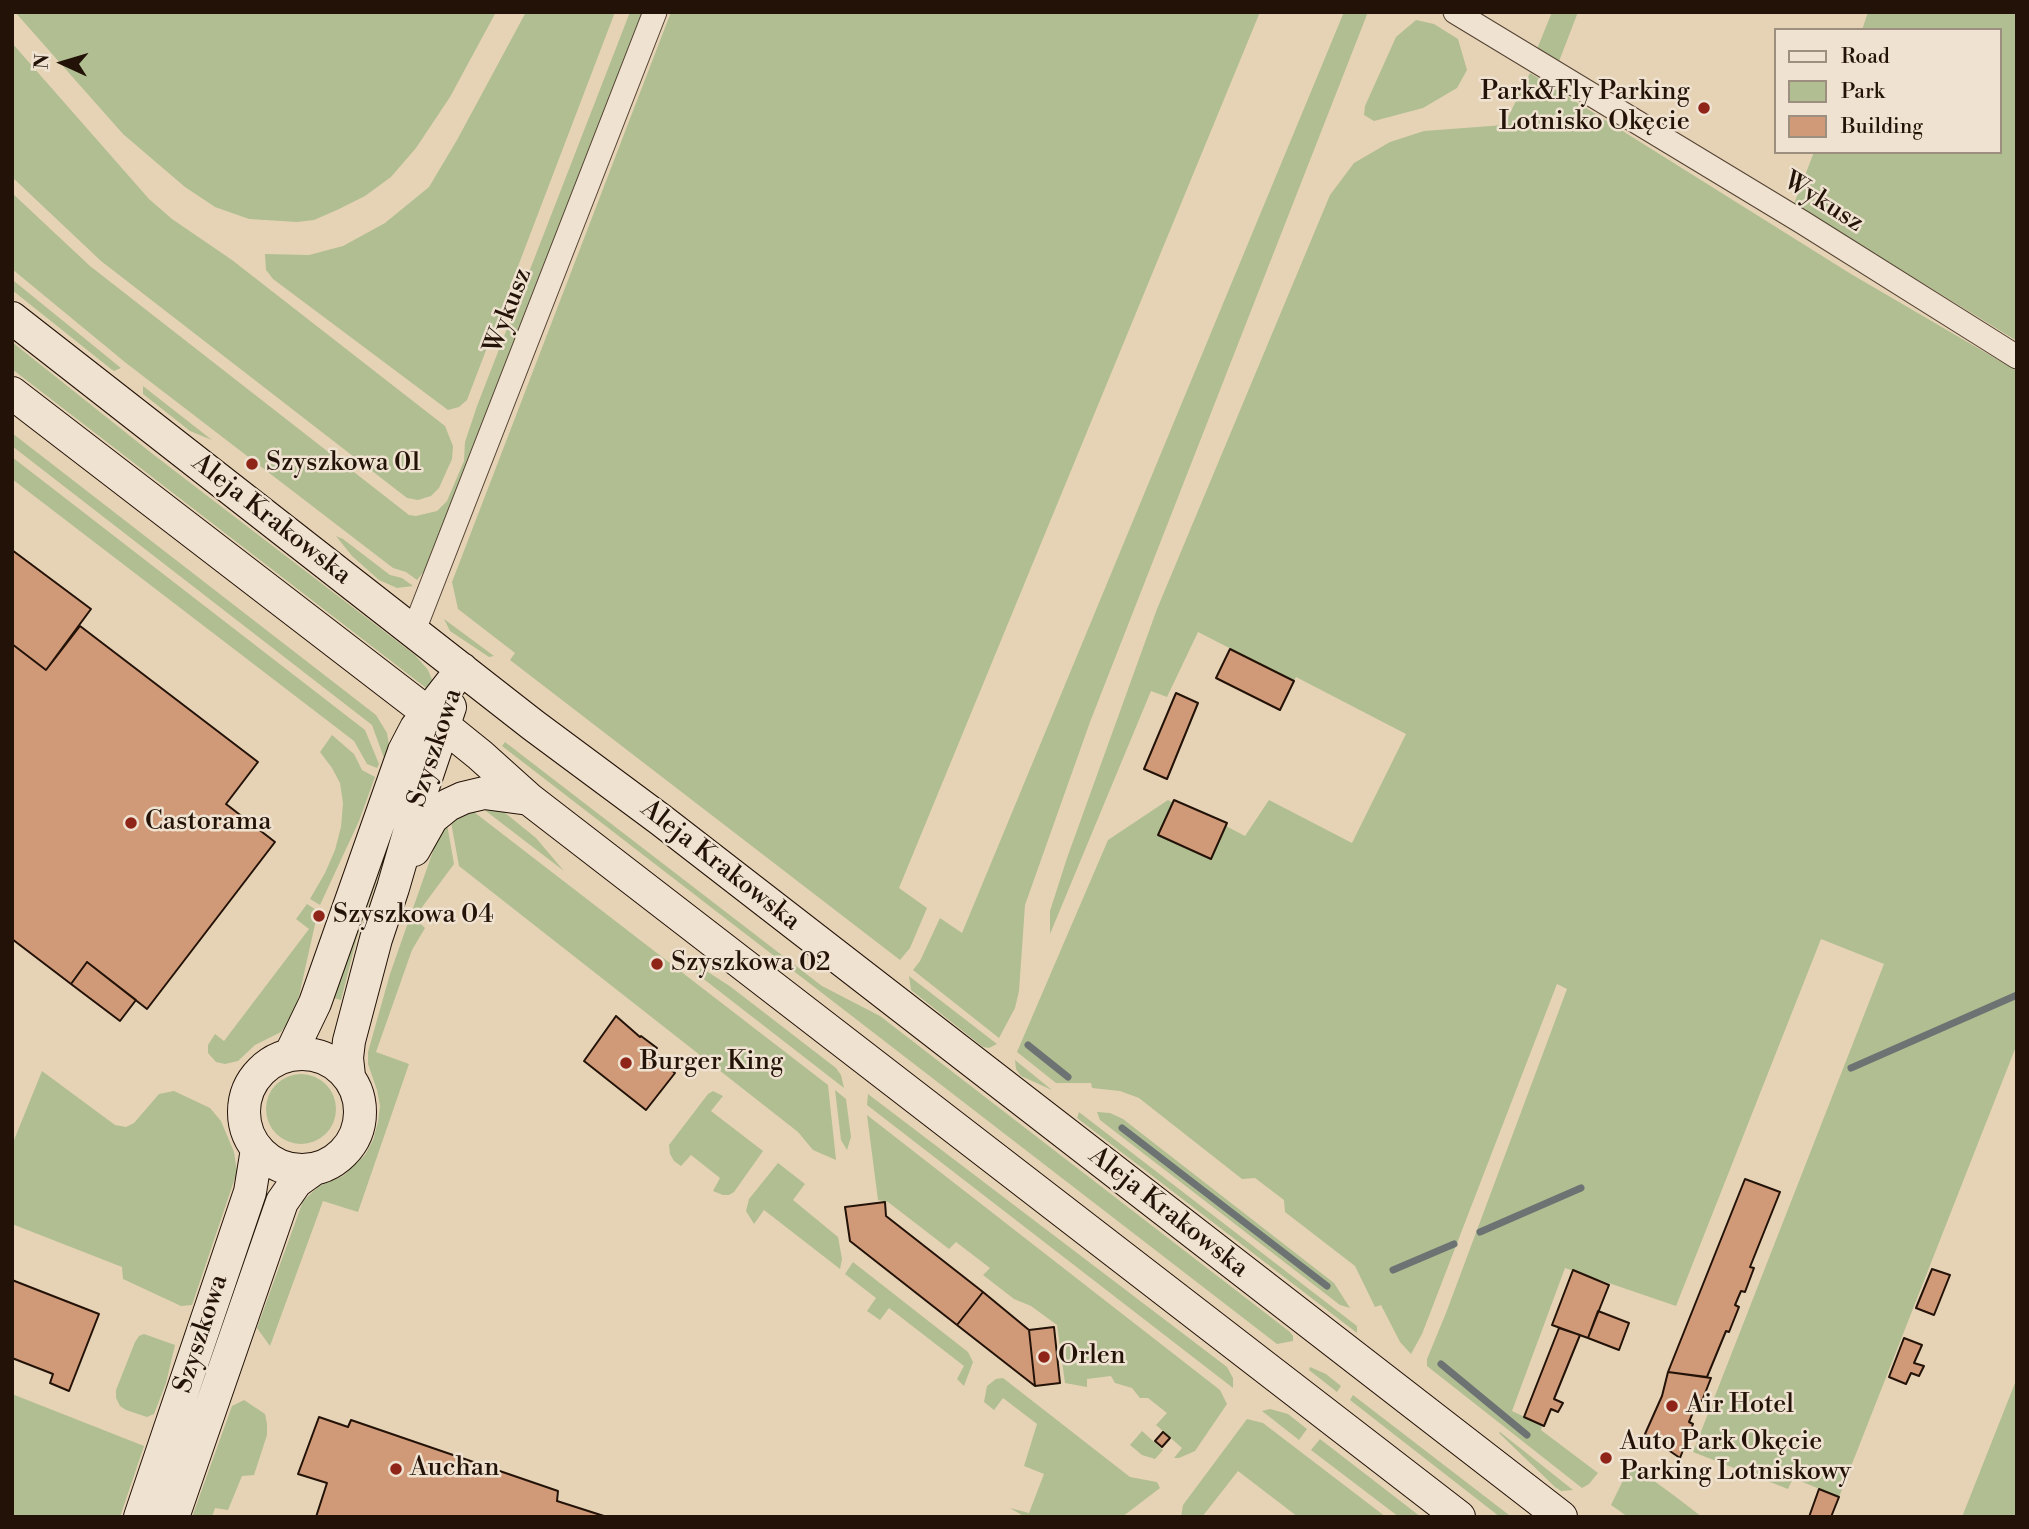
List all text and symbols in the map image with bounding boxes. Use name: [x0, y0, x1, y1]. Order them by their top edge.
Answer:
north arrow: [28, 28, 98, 98]
legend: [1773, 28, 2001, 154]
text: Road: [1841, 44, 1890, 70]
text: N: [30, 53, 55, 70]
place label: Park&Fly Parking Lotnisko Okęcie: [1481, 77, 1690, 138]
text: Park: [1841, 79, 1885, 105]
marker: Park&Fly Parking Lotnisko Okęcie: [1696, 100, 1712, 116]
text: Building: [1841, 114, 1923, 140]
street label: Wykusz: [1777, 166, 1869, 240]
street label: Wykusz: [479, 264, 539, 358]
street label: Aleja Krakowska: [185, 448, 357, 592]
place label: Szyszkowa 01: [266, 448, 422, 480]
marker: Szyszkowa 01: [244, 456, 260, 472]
street label: Szyszkowa: [402, 685, 470, 811]
street label: Aleja Krakowska: [634, 794, 806, 938]
place label: Castorama: [145, 807, 271, 839]
marker: Castorama: [123, 815, 139, 831]
place label: Szyszkowa 04: [333, 900, 494, 932]
marker: Szyszkowa 04: [311, 908, 327, 924]
place label: Szyszkowa 02: [671, 948, 831, 980]
marker: Szyszkowa 02: [649, 956, 665, 972]
place label: Burger King: [640, 1047, 783, 1079]
marker: Burger King: [618, 1055, 634, 1071]
street label: Aleja Krakowska: [1082, 1141, 1254, 1285]
street label: Szyszkowa: [168, 1271, 236, 1397]
place label: Orlen: [1058, 1341, 1125, 1373]
marker: Orlen: [1036, 1349, 1052, 1365]
place label: Air Hotel: [1686, 1390, 1794, 1422]
marker: Air Hotel: [1664, 1398, 1680, 1414]
place label: Auto Park Okęcie Parking Lotniskowy: [1620, 1427, 1851, 1488]
marker: Auto Park Okęcie Parking Lotniskowy: [1598, 1450, 1614, 1466]
place label: Auchan: [410, 1453, 500, 1485]
marker: Auchan: [388, 1461, 404, 1477]

